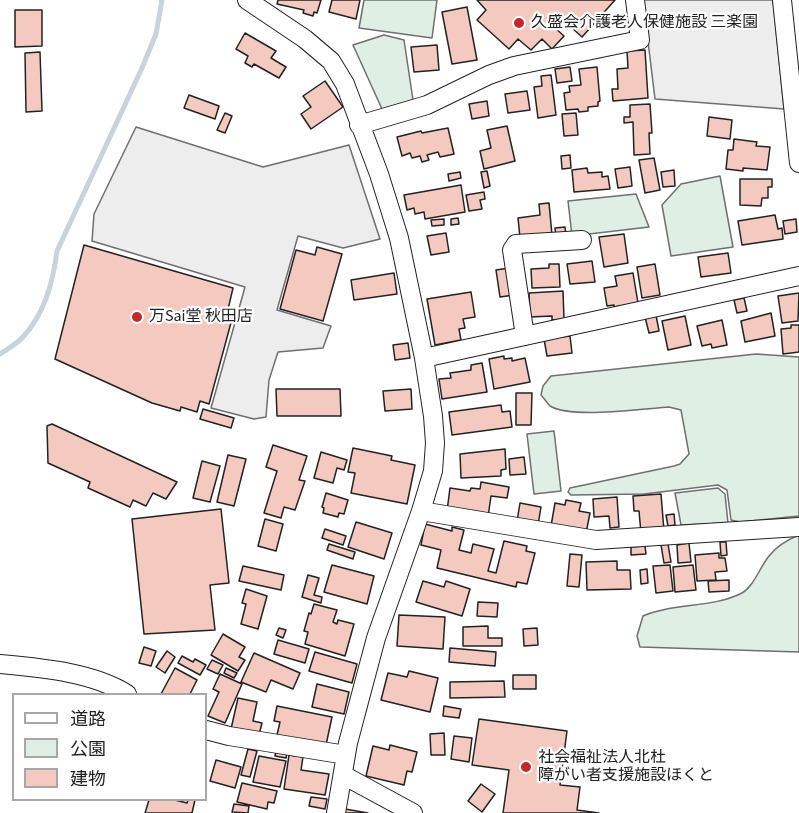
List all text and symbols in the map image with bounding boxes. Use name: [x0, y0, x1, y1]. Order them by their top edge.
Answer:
place label: 久盛会介護老人保健施設 三楽園: [531, 13, 758, 33]
marker: 久盛会介護老人保健施設 三楽園: [512, 16, 526, 30]
place label: 万Sai堂 秋田店: [149, 307, 253, 327]
marker: 万Sai堂 秋田店: [130, 310, 144, 324]
legend: [12, 693, 207, 801]
text: 道路: [70, 707, 106, 732]
text: 公園: [70, 737, 106, 762]
place label: 社会福祉法人北杜 障がい者支援施設ほくと: [538, 748, 714, 786]
marker: 社会福祉法人北杜 障がい者支援施設ほくと: [519, 760, 533, 774]
text: 建物: [70, 767, 106, 792]

